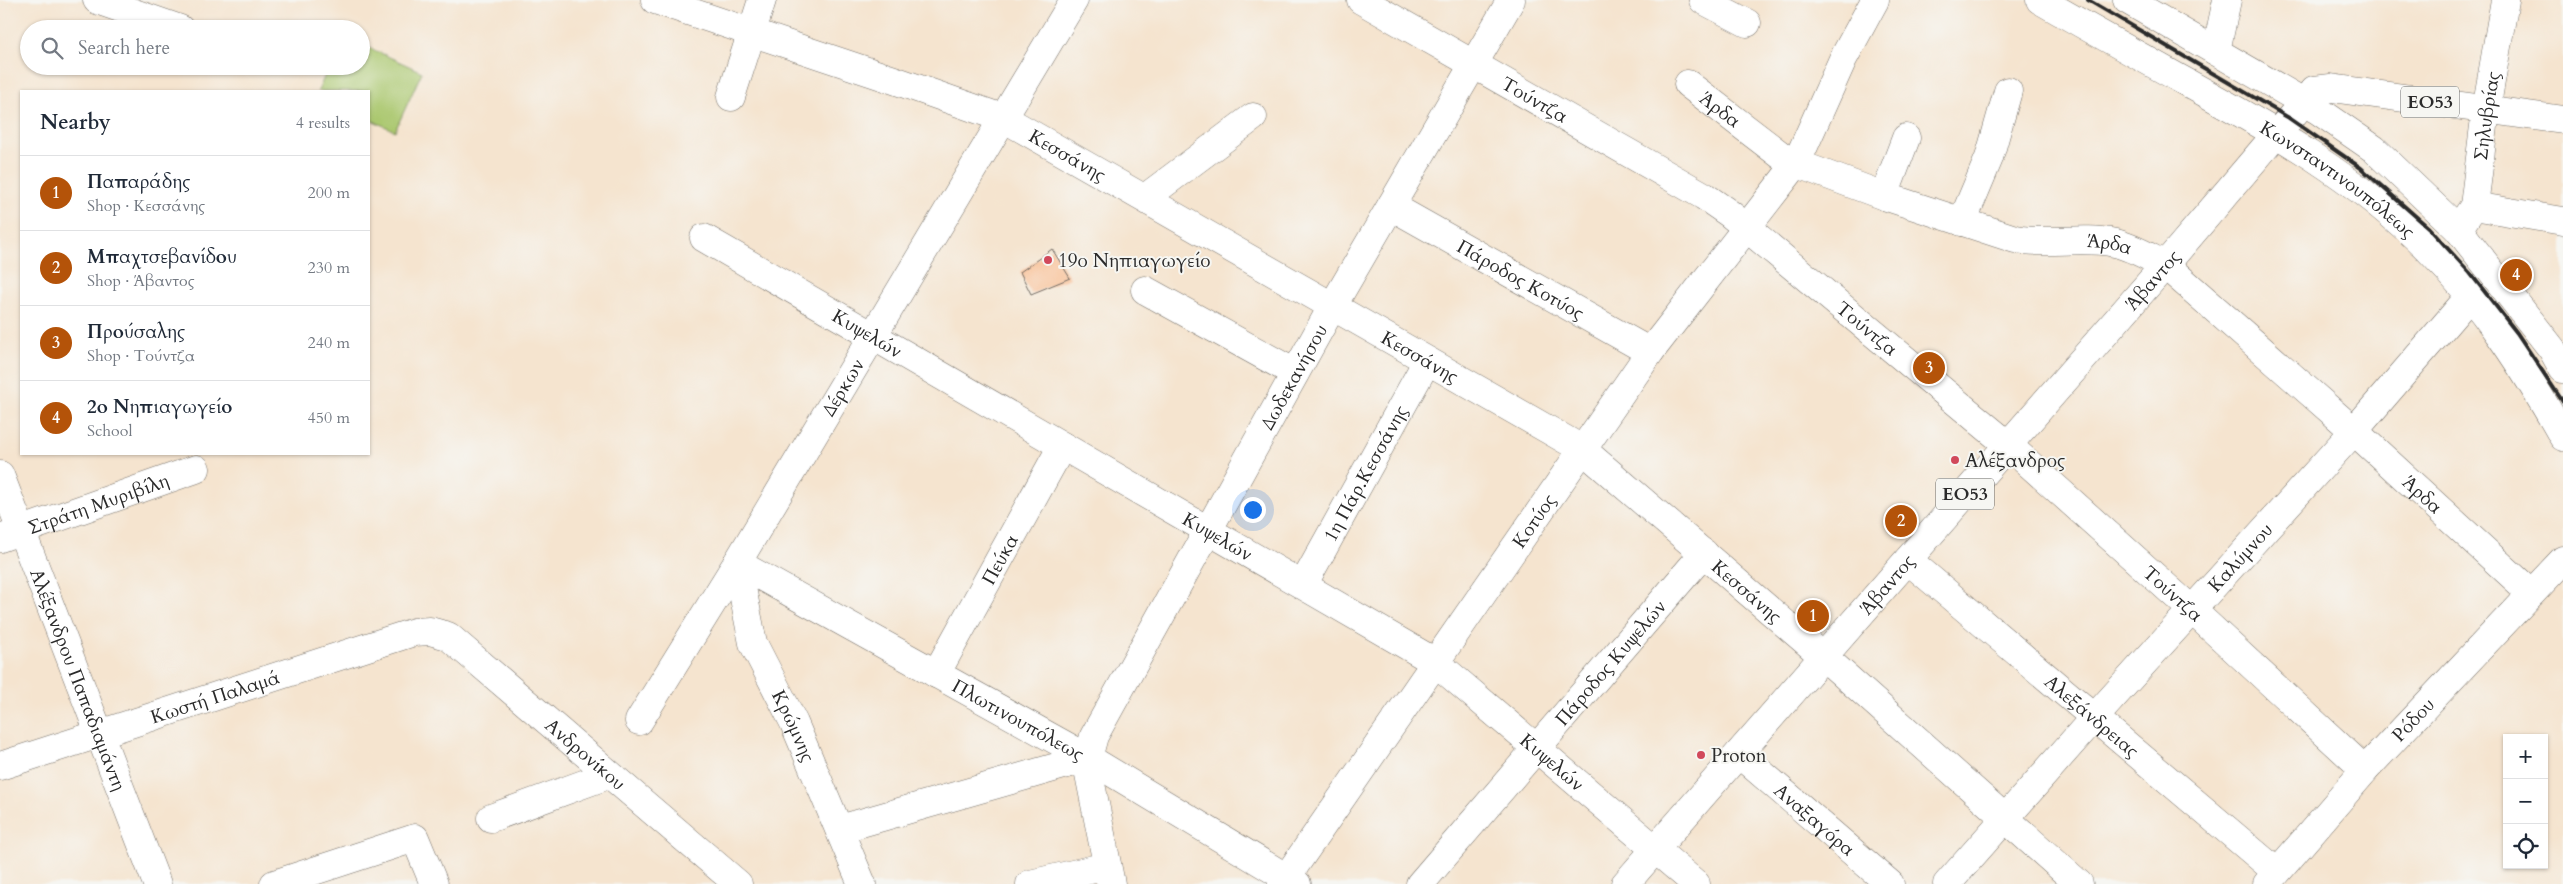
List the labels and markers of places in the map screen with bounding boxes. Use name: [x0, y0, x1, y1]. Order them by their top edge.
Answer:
place label: 19ο Νηπιαγωγείο: [1058, 248, 1210, 274]
marker: 19ο Νηπιαγωγείο: [1042, 254, 1054, 266]
pin: 4: [2500, 256, 2532, 294]
pin: 3: [1913, 349, 1945, 387]
place label: Αλέξανδρος: [1965, 448, 2065, 474]
marker: Αλέξανδρος: [1949, 454, 1961, 466]
pin: 2: [1885, 502, 1917, 540]
pin: 1: [1797, 597, 1829, 635]
place label: Proton: [1711, 743, 1767, 769]
marker: Proton: [1695, 749, 1707, 761]

